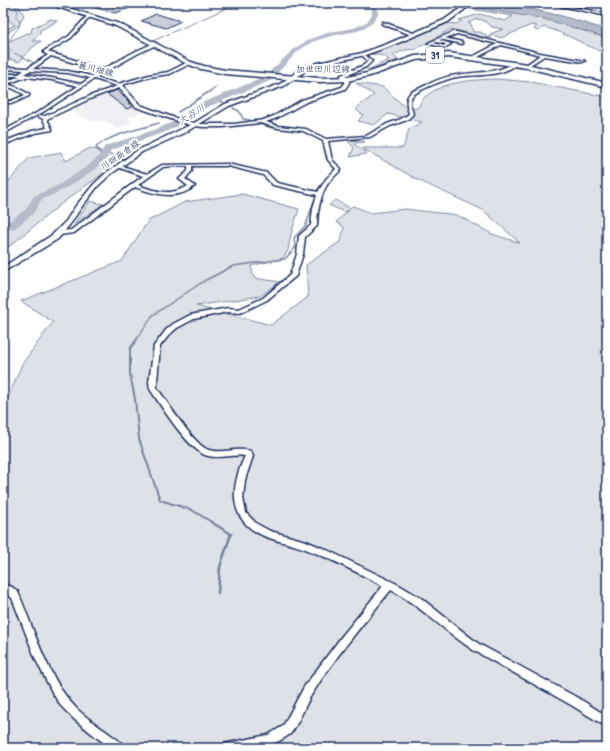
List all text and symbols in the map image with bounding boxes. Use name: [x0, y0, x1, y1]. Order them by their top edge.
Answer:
road number: 31: [426, 47, 444, 63]
street label: 麓川畑線: [77, 59, 115, 79]
street label: 加世田川辺線: [296, 63, 350, 75]
water label: 大谷川: [175, 101, 207, 128]
street label: 川畑高倉線: [98, 137, 142, 173]

